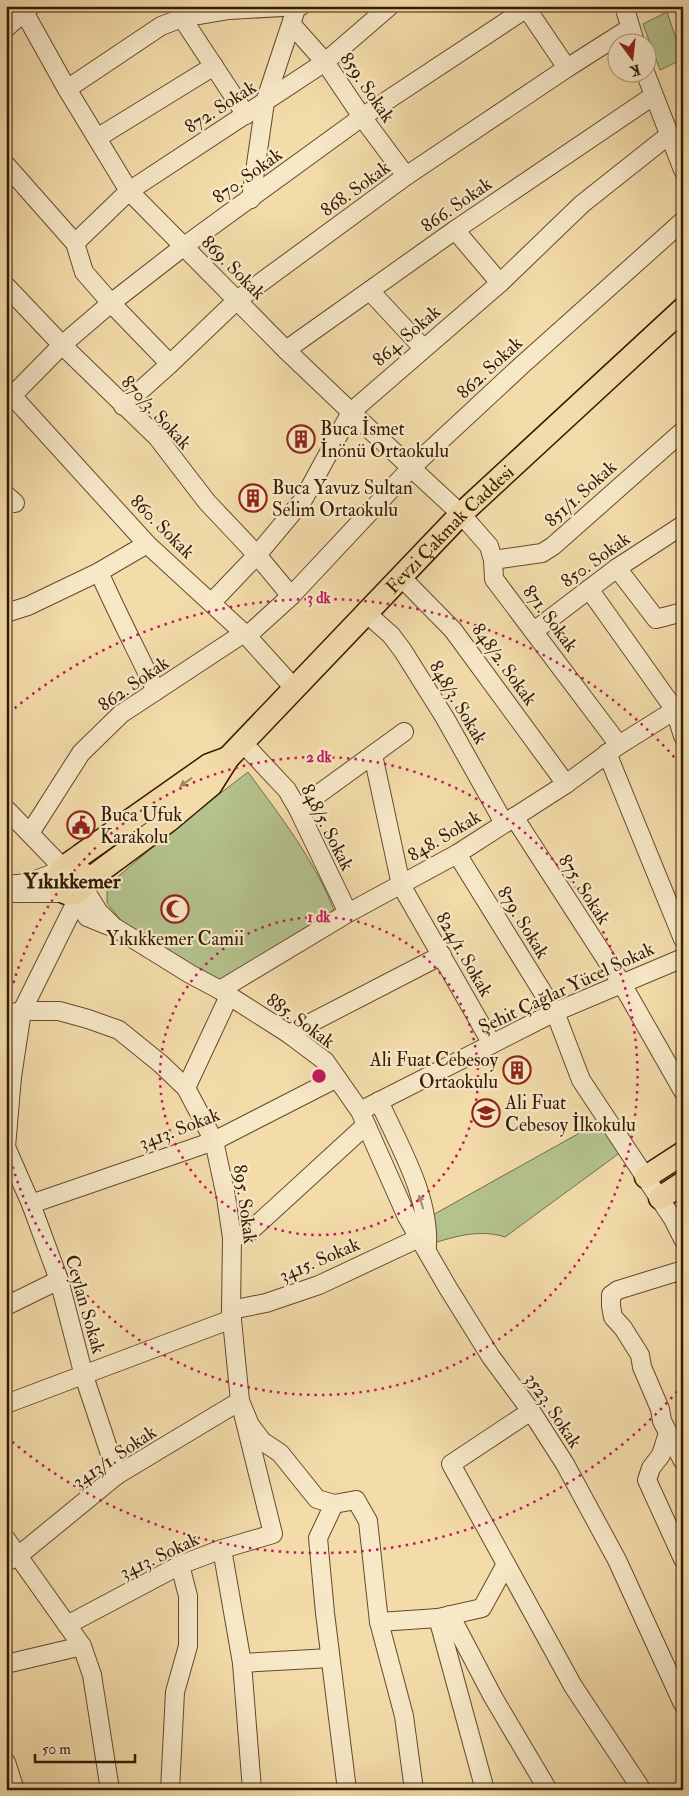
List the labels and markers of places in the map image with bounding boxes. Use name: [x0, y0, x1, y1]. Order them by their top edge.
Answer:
place label: Buca İsmet İnönü Ortaokulu: [320, 416, 449, 463]
building icon: Buca İsmet İnönü Ortaokulu: [286, 424, 316, 454]
place label: Buca Yavuz Sultan Selim Ortaokulu: [272, 476, 413, 522]
building icon: Buca Yavuz Sultan Selim Ortaokulu: [238, 483, 268, 513]
place label: Buca Ufuk Karakolu: [100, 803, 182, 849]
public building icon: Buca Ufuk Karakolu: [66, 810, 96, 840]
mosque icon: Yıkıkkemer Camii: [160, 894, 190, 924]
place label: Yıkıkkemer Camii: [106, 927, 244, 951]
place label: Ali Fuat Cebesoy Ortaokulu: [369, 1048, 499, 1094]
building icon: Ali Fuat Cebesoy Ortaokulu: [502, 1055, 532, 1085]
centre of rings: [310, 1067, 328, 1085]
place label: Ali Fuat Cebesoy İlkokulu: [504, 1091, 636, 1137]
school or university icon: Ali Fuat Cebesoy İlkokulu: [471, 1098, 501, 1128]

